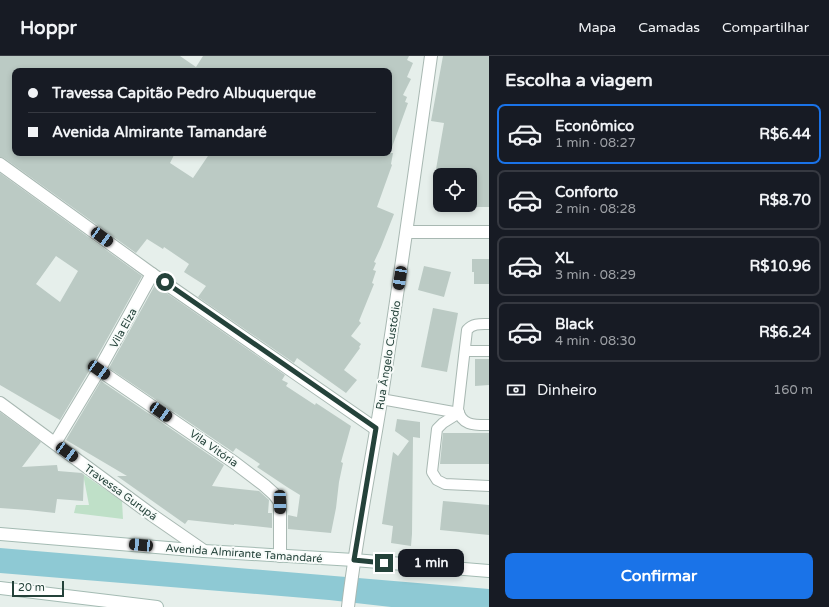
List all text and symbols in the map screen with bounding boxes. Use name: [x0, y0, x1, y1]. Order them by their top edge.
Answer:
text: Hoppr: [20, 17, 77, 39]
text: Mapa: [578, 19, 616, 36]
text: Camadas: [638, 19, 700, 36]
text: Compartilhar: [722, 19, 809, 36]
text: Escolha a viagem: [505, 69, 653, 91]
text: Travessa Capitão Pedro Albuquerque: [52, 84, 316, 102]
icon: car: [507, 116, 543, 152]
text: Econômico: [555, 117, 634, 135]
text: Avenida Almirante Tamandaré: [52, 123, 267, 141]
text: R$6.44: [759, 125, 811, 143]
text: 1 min · 08:27: [555, 135, 636, 151]
map controls: [433, 168, 477, 212]
button: locate: [433, 168, 477, 212]
icon: car: [507, 182, 543, 218]
text: Conforto: [555, 183, 618, 201]
text: R$8.70: [759, 191, 811, 209]
text: 2 min · 08:28: [555, 201, 636, 217]
car: [89, 225, 115, 249]
icon: car: [507, 248, 543, 284]
text: XL: [555, 249, 574, 267]
text: R$10.96: [749, 257, 811, 275]
car: [392, 265, 408, 291]
text: 3 min · 08:29: [555, 267, 636, 283]
route start: [156, 273, 174, 291]
street label: Rua Ângelo Custódio: [373, 299, 404, 411]
street label: Vila Elza: [107, 306, 140, 350]
icon: car: [507, 314, 543, 350]
text: Black: [555, 315, 594, 333]
text: R$6.24: [759, 323, 811, 341]
text: 4 min · 08:30: [555, 333, 636, 349]
car: [86, 358, 112, 382]
icon: cash: [505, 379, 527, 401]
text: Dinheiro: [537, 381, 597, 399]
text: 160 m: [773, 382, 813, 398]
car: [148, 400, 174, 424]
street label: Vila Vitória: [187, 427, 240, 470]
car: [54, 440, 80, 464]
street label: Travessa Gurupá: [82, 462, 160, 523]
car: [274, 490, 286, 514]
car: [129, 538, 153, 552]
street label: Avenida Almirante Tamandaré: [165, 542, 323, 565]
callout: 1 min: [398, 549, 464, 577]
button: Confirmar: [505, 553, 813, 599]
route end: [375, 554, 393, 572]
text: 1 min: [414, 555, 448, 571]
scale bar: [12, 579, 64, 598]
text: 20 m: [18, 581, 45, 594]

